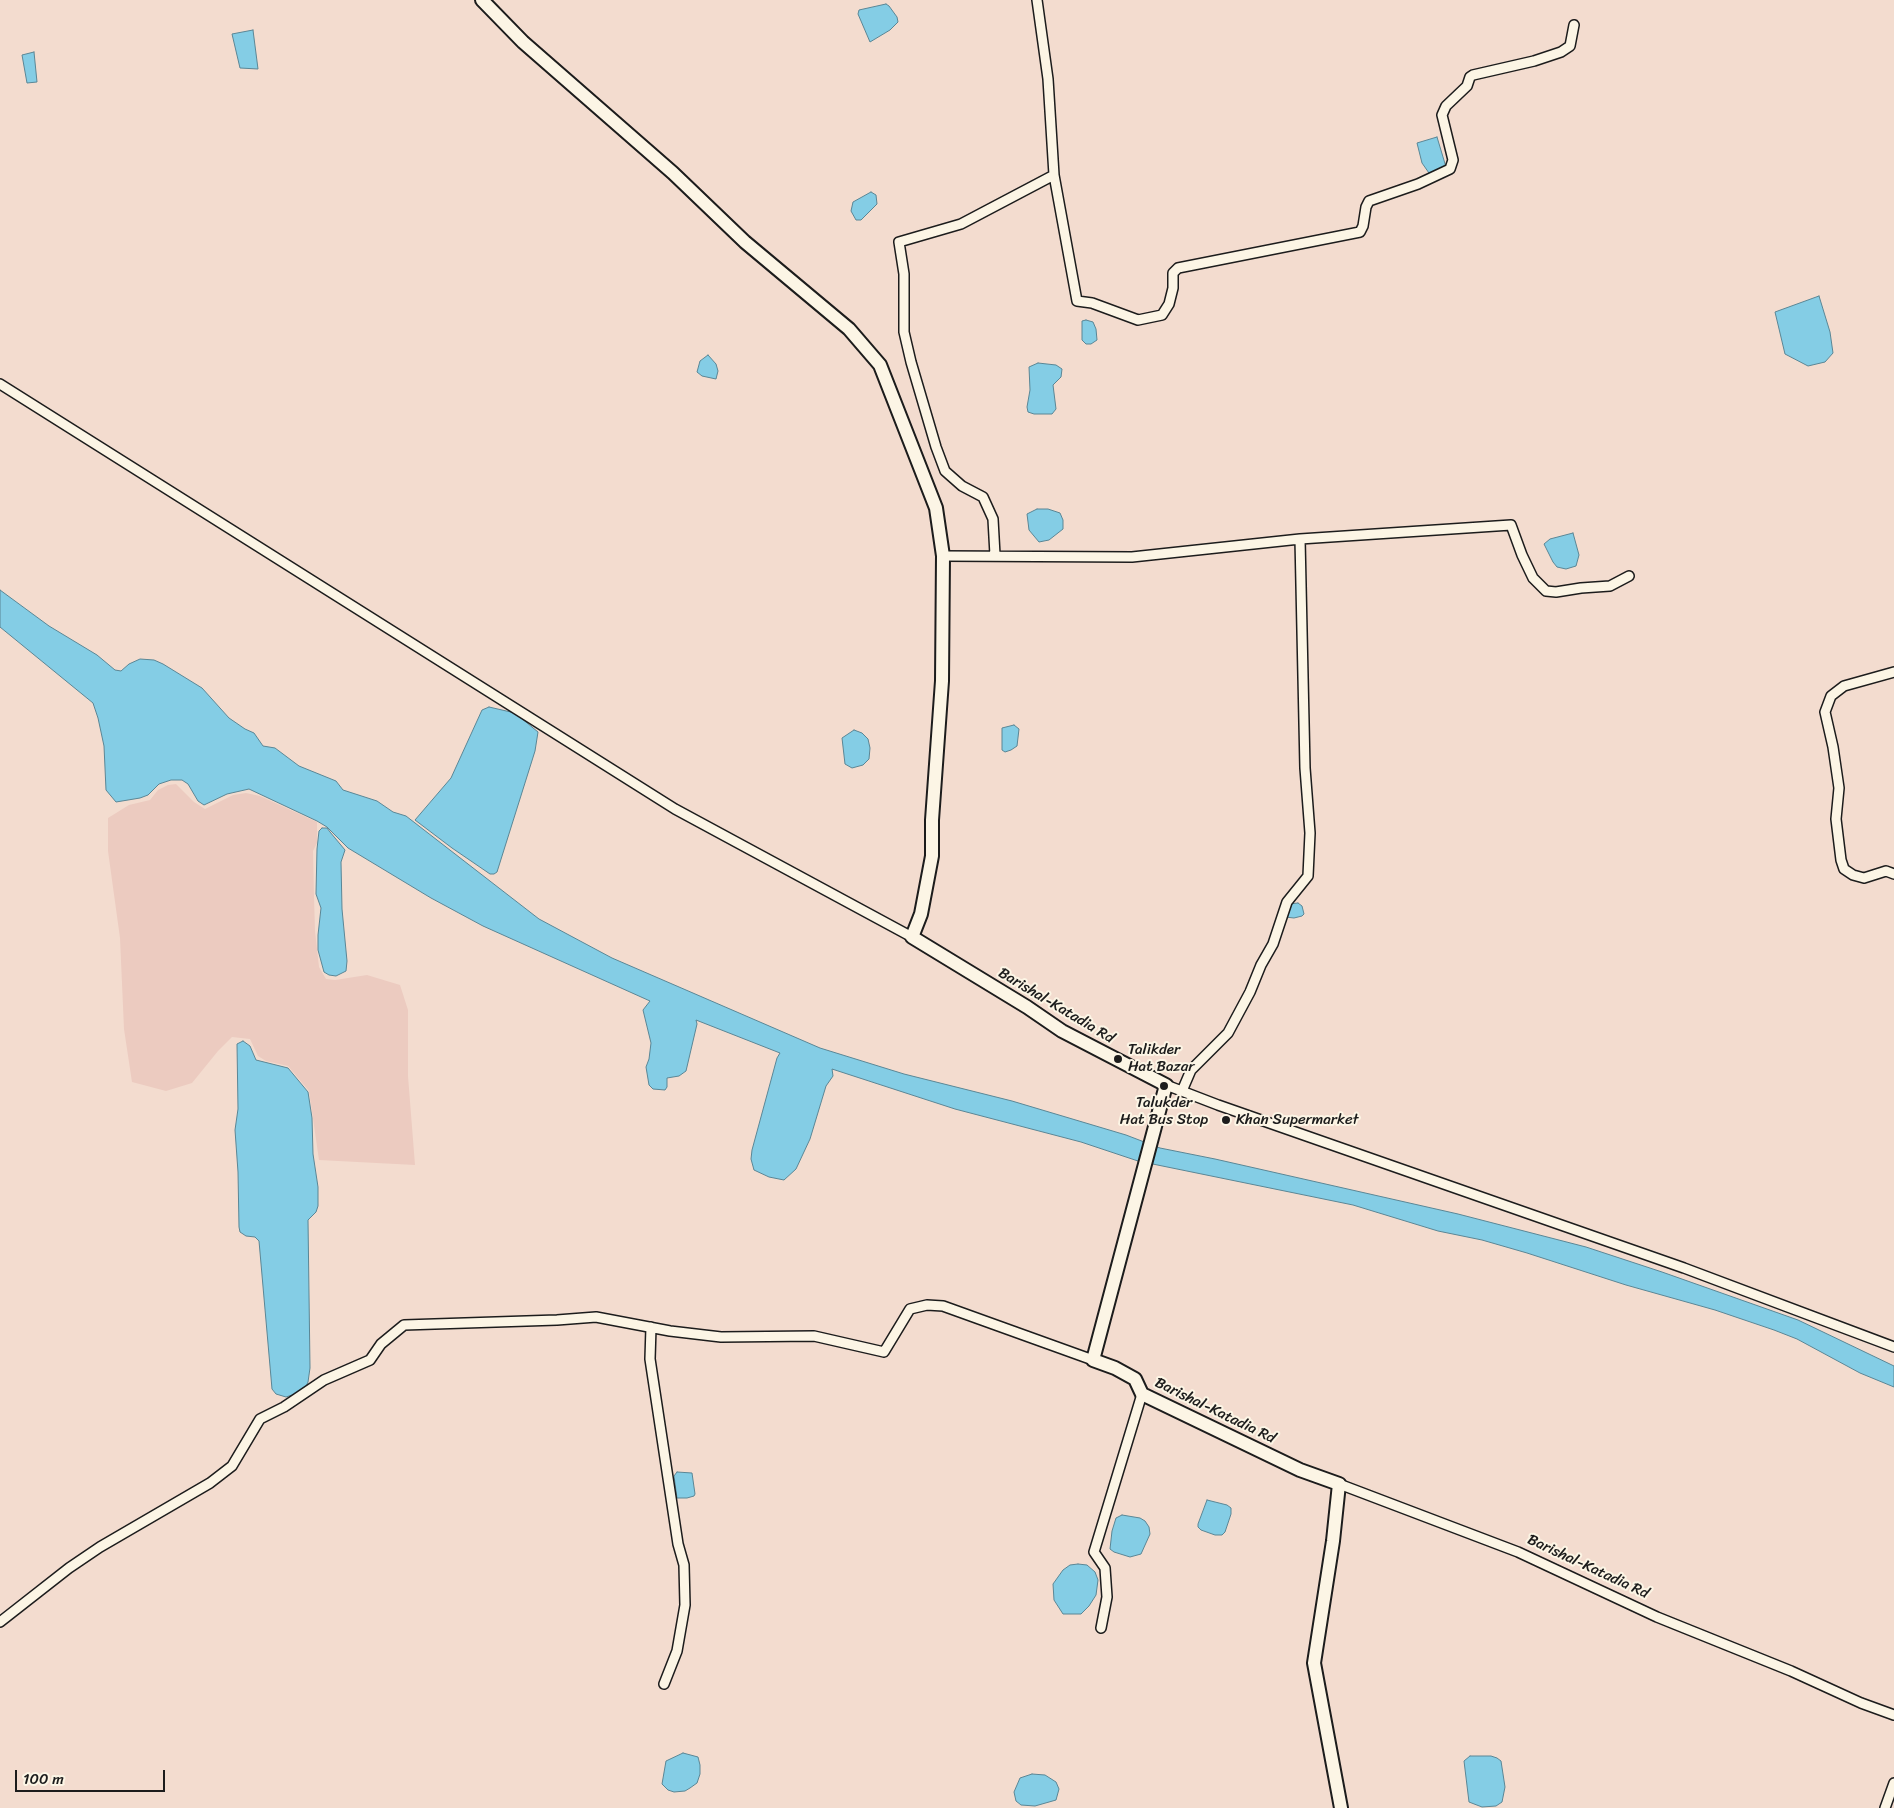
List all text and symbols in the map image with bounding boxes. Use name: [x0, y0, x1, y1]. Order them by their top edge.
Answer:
street label: Barishal-Katadia Rd: [995, 964, 1117, 1048]
place label: Talikder Hat Bazar: [1128, 1041, 1194, 1076]
marker: Talikder Hat Bazar: [1112, 1053, 1124, 1065]
marker: Talukder Hat Bus Stop: [1158, 1080, 1170, 1092]
place label: Talukder Hat Bus Stop: [1120, 1094, 1208, 1129]
place label: Khan Supermarket: [1236, 1111, 1359, 1129]
marker: Khan Supermarket: [1220, 1114, 1232, 1126]
street label: Barishal-Katadia Rd: [1152, 1374, 1278, 1448]
street label: Barishal-Katadia Rd: [1524, 1531, 1652, 1603]
scale bar: [18, 1760, 168, 1792]
text: 100 m: [23, 1766, 64, 1792]

